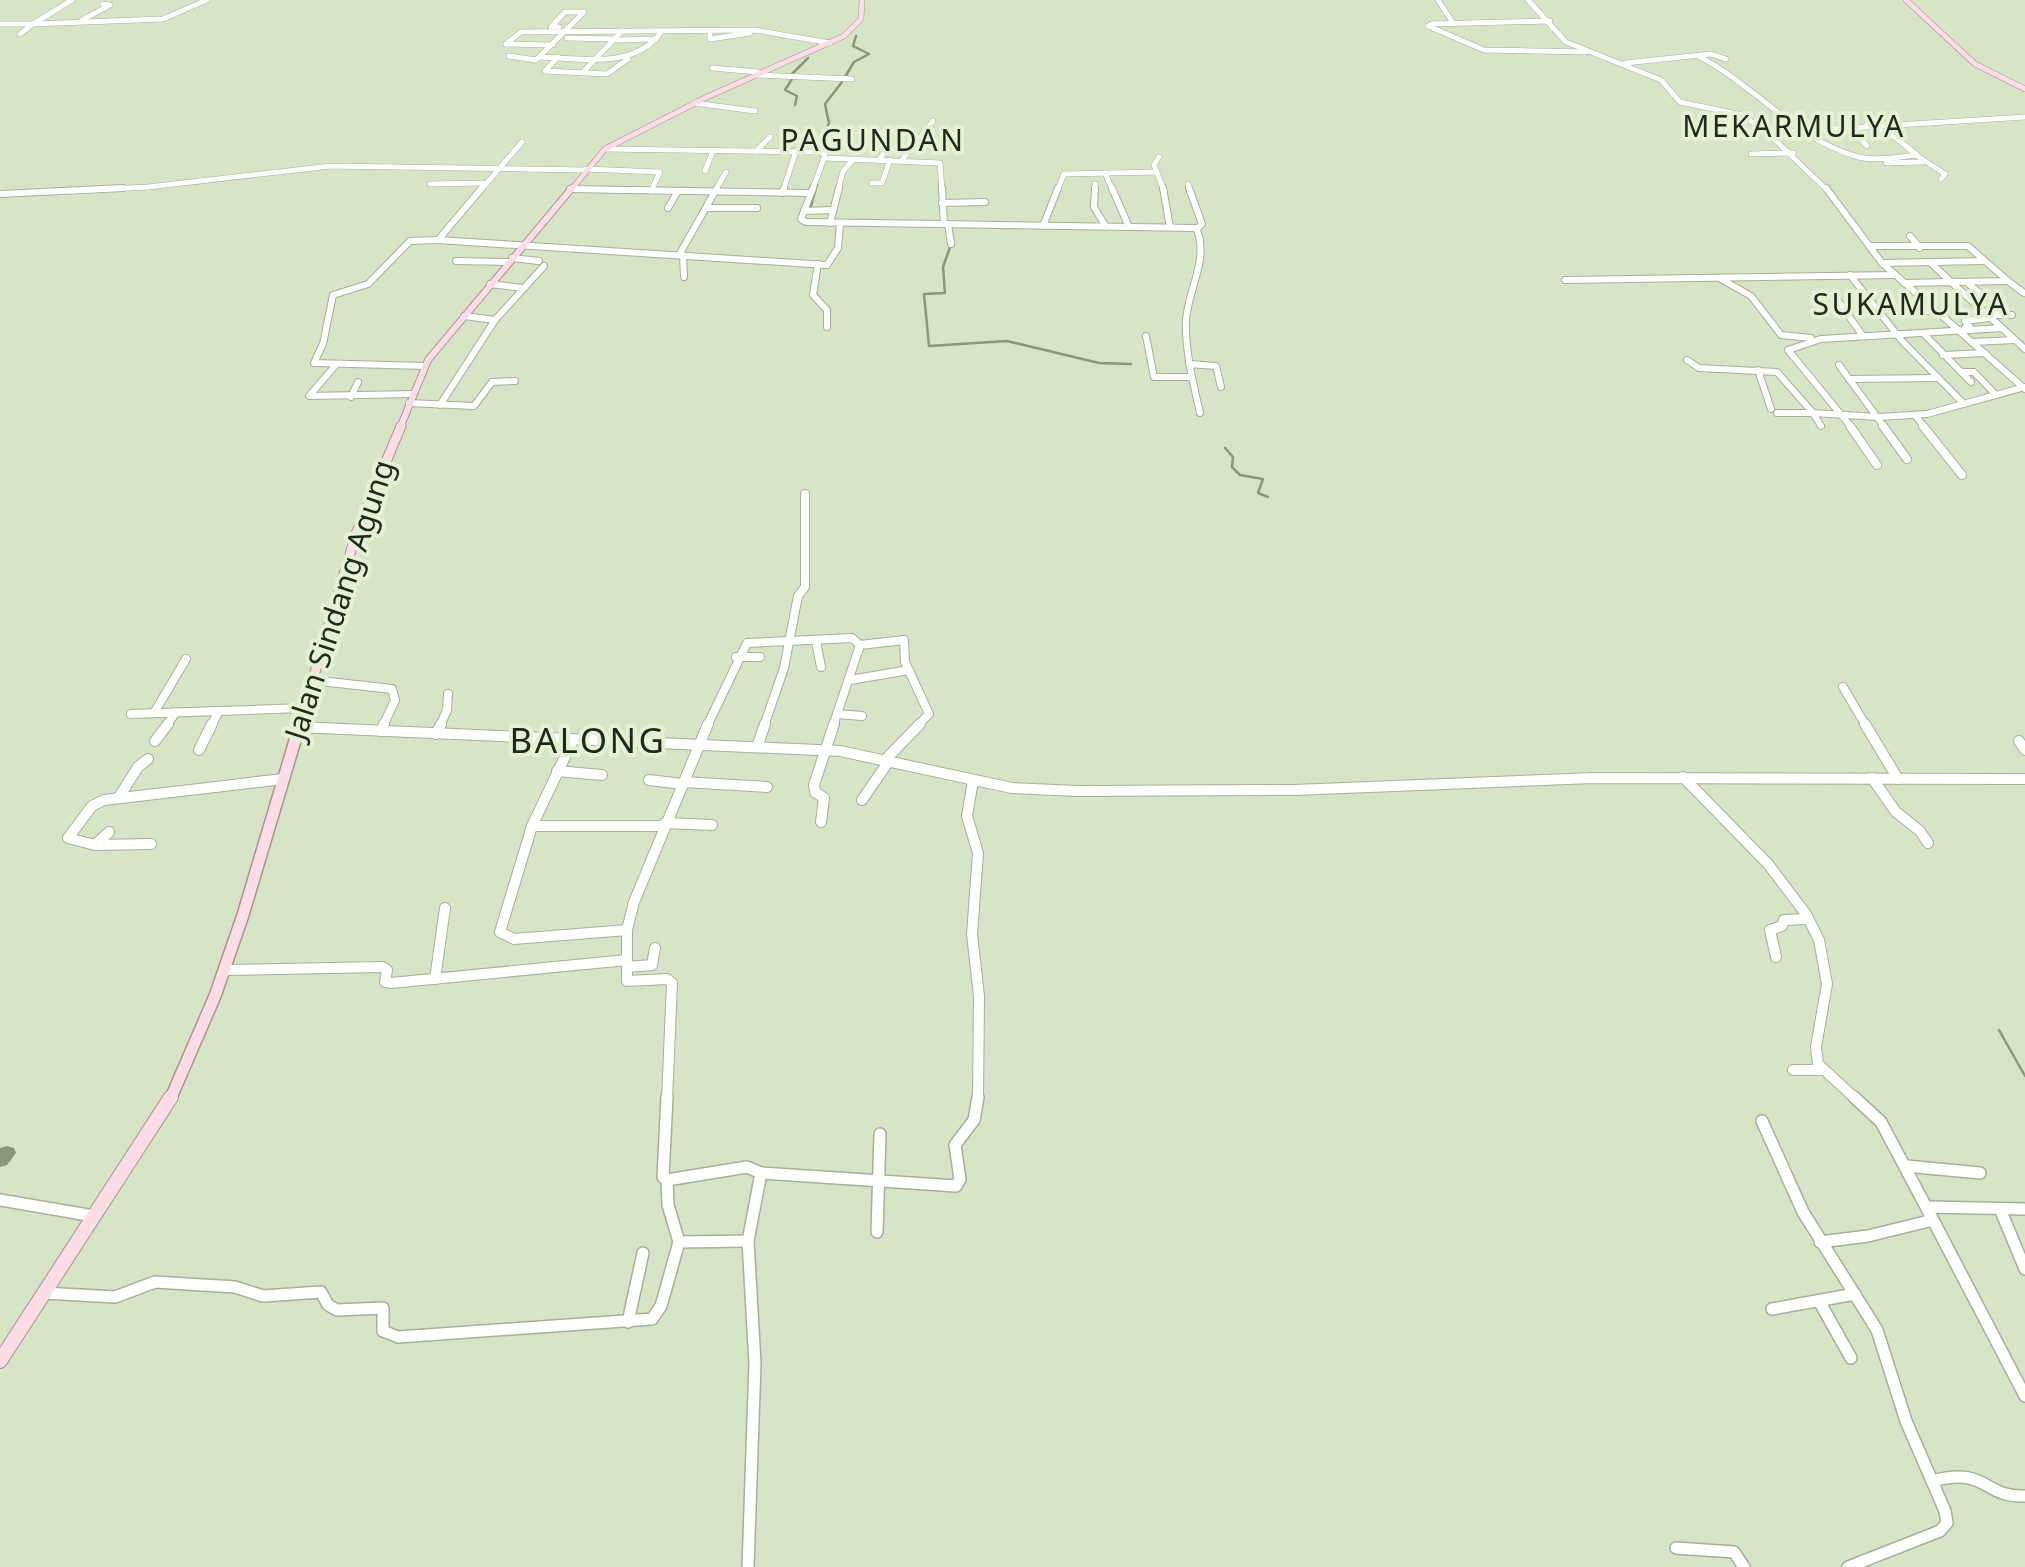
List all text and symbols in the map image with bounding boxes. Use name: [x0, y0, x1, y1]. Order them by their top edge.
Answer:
district label: MEKARMULYA: [1682, 105, 1906, 146]
district label: PAGUNDAN: [780, 119, 966, 160]
district label: SUKAMULYA: [1813, 283, 2009, 324]
street label: Jalan Sindang Agung: [273, 454, 403, 748]
district label: BALONG: [509, 716, 667, 763]

